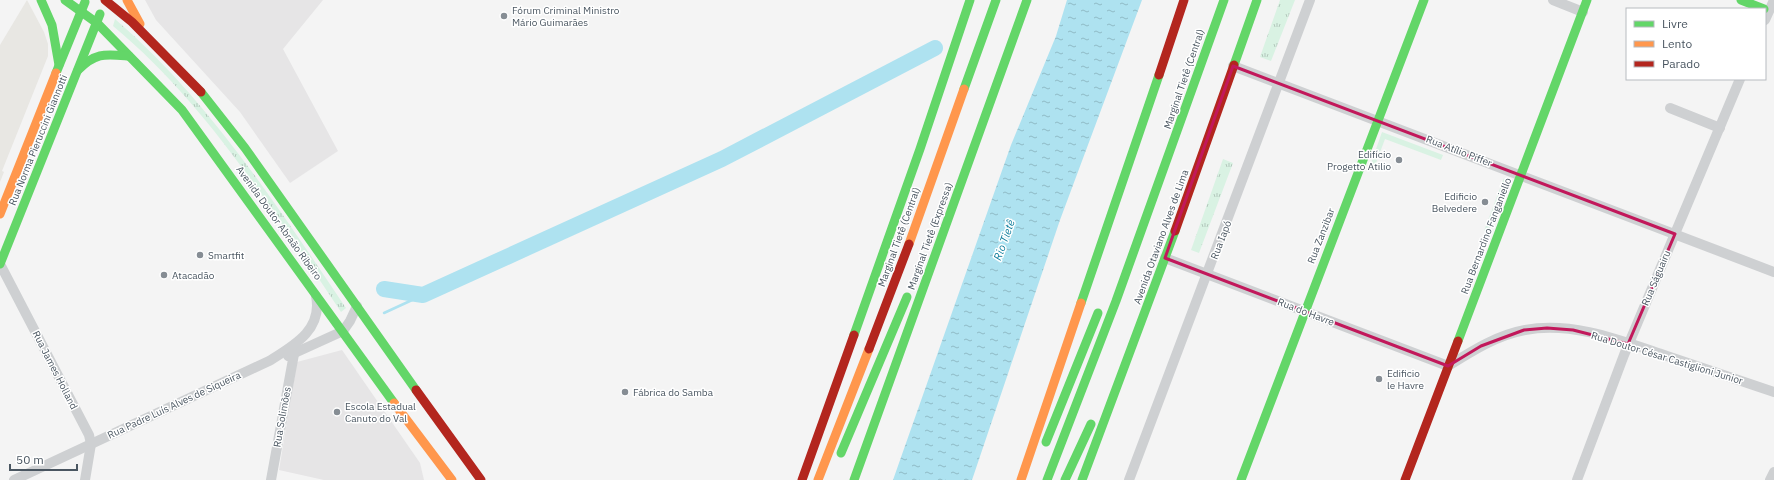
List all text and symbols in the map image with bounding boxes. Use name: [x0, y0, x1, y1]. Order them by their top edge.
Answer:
place label: Fórum Criminal Ministro Mário Guimarães: [512, 4, 620, 29]
legend: [1626, 8, 1766, 80]
marker: Fórum Criminal Ministro Mário Guimarães: [499, 11, 509, 21]
text: Livre: [1662, 16, 1688, 31]
street label: Marginal Tietê (Central): [1161, 27, 1207, 131]
text: Lento: [1662, 36, 1692, 51]
text: Parado: [1662, 56, 1700, 71]
street label: Rua Norma Pieruccini Giannotti: [6, 73, 70, 207]
street label: Rua Atílio Piffer: [1424, 132, 1494, 170]
place label: Edifício Progetto Atilio: [1327, 148, 1391, 173]
marker: Edifício Progetto Atilio: [1394, 155, 1404, 165]
street label: Avenida Doutor Abraão Ribeiro: [233, 163, 325, 283]
street label: Avenida Otaviano Alves de Lima: [1131, 167, 1192, 306]
street label: Rua Bernardino Fanganiello: [1458, 176, 1514, 296]
street label: Marginal Tietê (Expressa): [905, 181, 955, 291]
street label: Marginal Tietê (Central): [875, 185, 923, 289]
place label: Edificio Belvedere: [1432, 190, 1478, 215]
marker: Edificio Belvedere: [1480, 197, 1490, 207]
street label: Rua Zanzibar: [1304, 206, 1338, 266]
water label: Rio Tietê: [990, 217, 1018, 262]
street label: Rua Iapó: [1208, 218, 1234, 261]
street label: Rua Ságuairu: [1638, 248, 1674, 308]
place label: Smartfit: [208, 249, 245, 262]
marker: Smartfit: [195, 250, 205, 260]
place label: Atacadão: [172, 269, 215, 282]
marker: Atacadão: [159, 270, 169, 280]
street label: Rua do Havre: [1276, 295, 1337, 329]
street label: Rua James Holland: [30, 328, 80, 412]
street label: Rua Doutor César Castiglioni Junior: [1590, 329, 1745, 387]
place label: Edificio le Havre: [1387, 367, 1424, 392]
street label: Rua Padre Luís Alves de Siqueira: [105, 368, 243, 442]
marker: Edificio le Havre: [1374, 374, 1384, 384]
street label: Rua Solimões: [270, 386, 294, 448]
place label: Fábrica do Samba: [633, 386, 714, 399]
marker: Fábrica do Samba: [620, 387, 630, 397]
place label: Escola Estadual Canuto do Val: [345, 400, 416, 425]
marker: Escola Estadual Canuto do Val: [332, 407, 342, 417]
scale bar: [10, 446, 77, 472]
text: 50 m: [16, 452, 44, 467]

